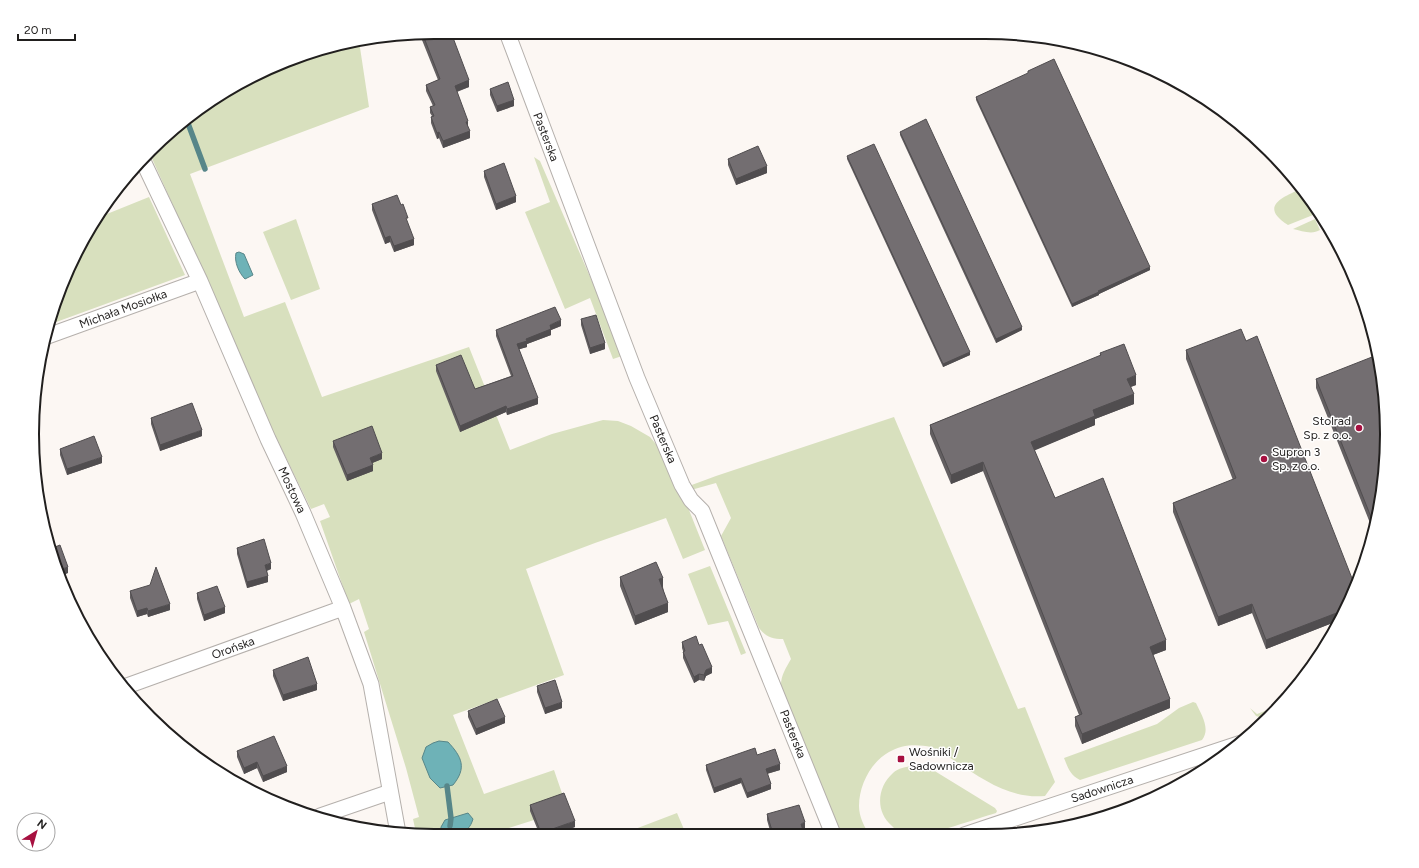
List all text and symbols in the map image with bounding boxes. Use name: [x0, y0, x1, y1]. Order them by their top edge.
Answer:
scale bar: [18, 16, 75, 42]
text: 20 m: [24, 23, 52, 37]
street label: Pasterska: [530, 111, 562, 163]
street label: Michała Mosiołka: [77, 287, 169, 331]
street label: Pasterska: [647, 413, 679, 465]
place label: Stolrad Sp. z o.o.: [1303, 414, 1351, 442]
marker: Stolrad Sp. z o.o.: [1354, 423, 1364, 433]
place label: Supron 3 Sp. z o.o.: [1272, 445, 1320, 473]
marker: Supron 3 Sp. z o.o.: [1259, 454, 1269, 464]
street label: Mostowa: [275, 465, 309, 515]
street label: Orońska: [210, 634, 256, 662]
street label: Pasterska: [777, 708, 809, 760]
place label: Wośniki / Sadownicza: [909, 745, 974, 773]
marker: Wośniki / Sadownicza: [896, 754, 906, 764]
street label: Sadownicza: [1069, 772, 1135, 806]
north arrow: [16, 812, 56, 852]
text: N: [34, 817, 49, 832]

